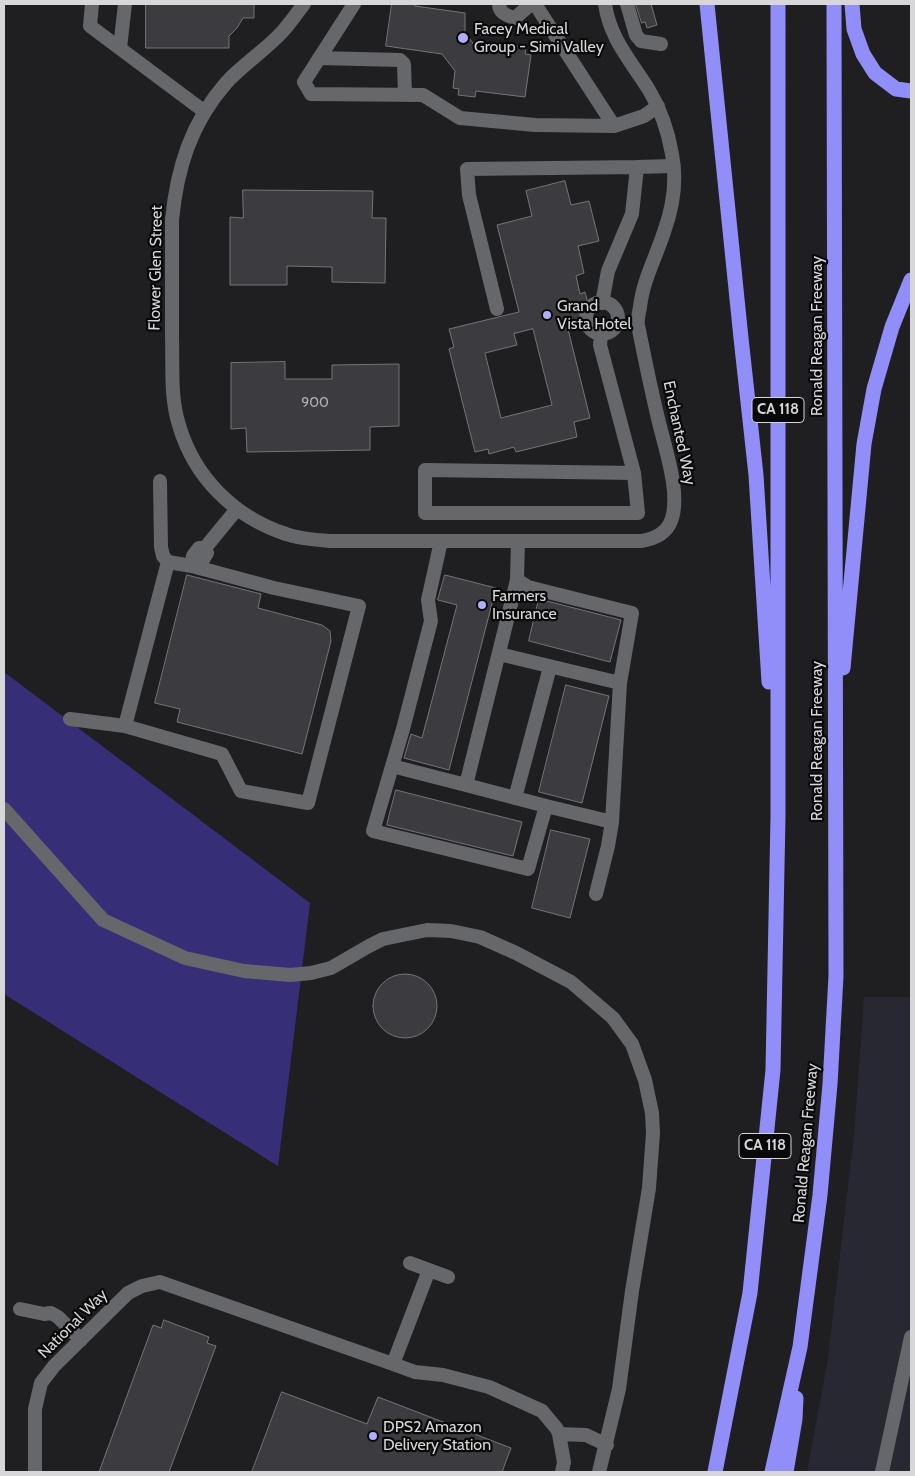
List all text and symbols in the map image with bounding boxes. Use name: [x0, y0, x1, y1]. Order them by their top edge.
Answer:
place label: Facey Medical Group - Simi Valley: [474, 19, 604, 57]
marker: Facey Medical Group - Simi Valley: [456, 31, 470, 45]
street label: Flower Glen Street: [145, 205, 167, 331]
street label: Ronald Reagan Freeway: [807, 256, 827, 416]
place label: Grand Vista Hotel: [557, 296, 631, 334]
marker: Grand Vista Hotel: [541, 309, 553, 321]
street label: Enchanted Way: [659, 379, 699, 487]
house number: 900: [301, 395, 329, 411]
road number: CA 118: [752, 398, 804, 422]
place label: Farmers Insurance: [492, 586, 557, 624]
marker: Farmers Insurance: [476, 599, 488, 611]
street label: Ronald Reagan Freeway: [807, 661, 827, 821]
street label: Ronald Reagan Freeway: [789, 1062, 823, 1224]
road number: CA 118: [739, 1134, 791, 1158]
street label: National Way: [34, 1285, 112, 1363]
place label: DPS2 Amazon Delivery Station: [383, 1417, 491, 1455]
marker: DPS2 Amazon Delivery Station: [367, 1430, 379, 1442]

